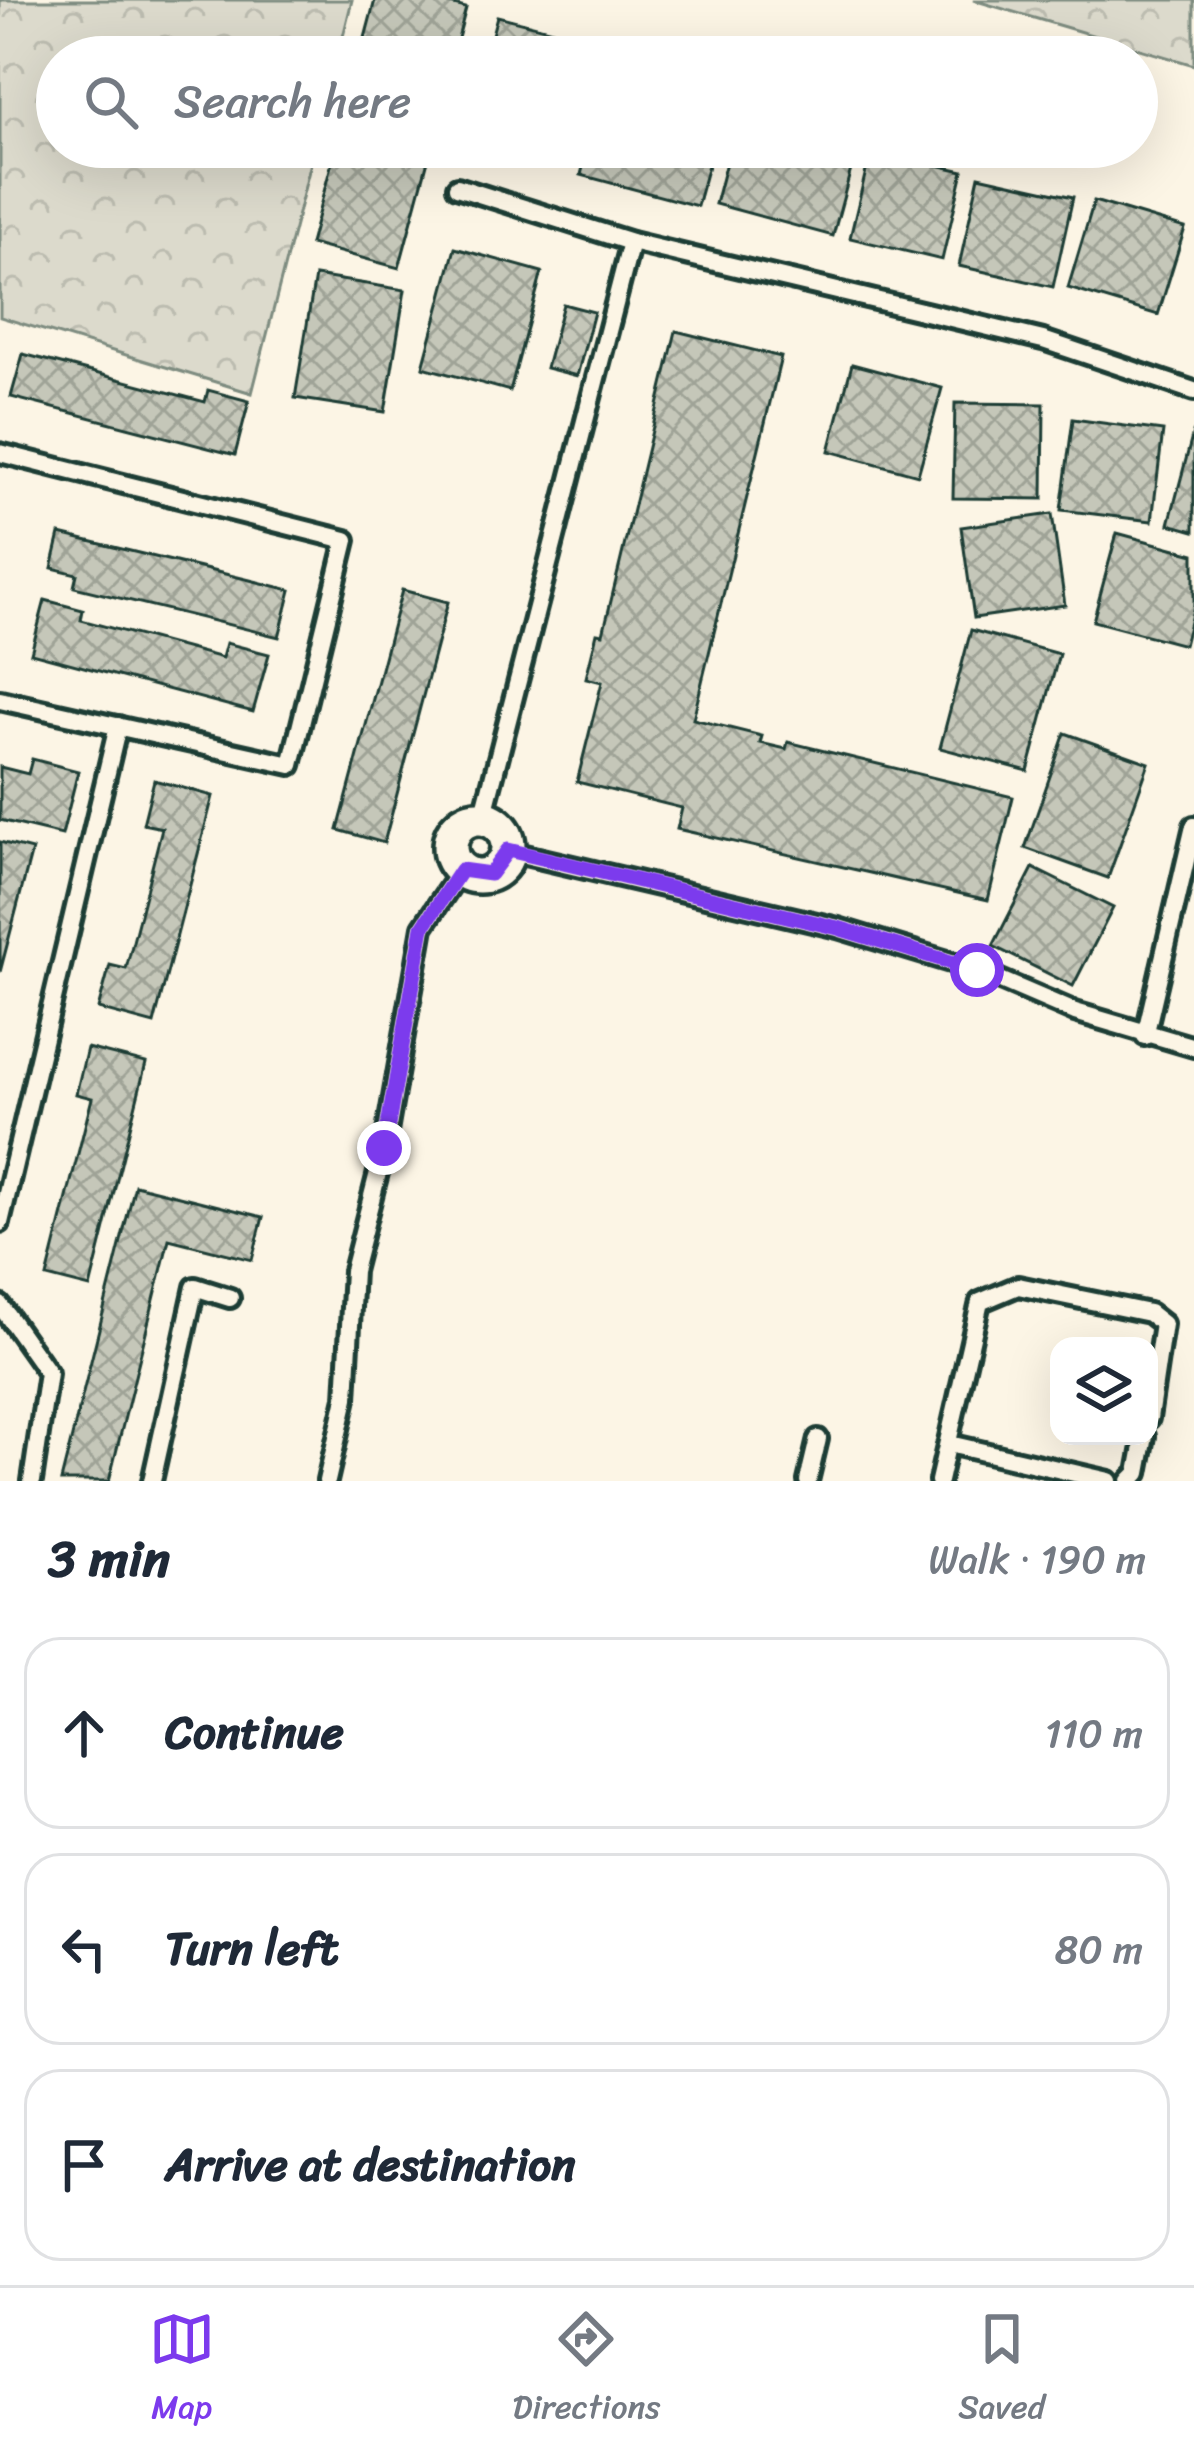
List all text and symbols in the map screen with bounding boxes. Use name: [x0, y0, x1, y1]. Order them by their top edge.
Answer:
search box: [36, 36, 1158, 168]
text: Search here: [174, 62, 411, 142]
icon: search: [78, 69, 144, 135]
route start: [950, 943, 1004, 997]
route end: [357, 1121, 411, 1175]
map controls: [1050, 1337, 1158, 1445]
button: layers: [1050, 1337, 1158, 1445]
text: 3 min: [48, 1514, 170, 1604]
text: Walk · 190 m: [928, 1525, 1146, 1594]
text: Continue: [165, 1693, 344, 1773]
text: 110 m: [1045, 1699, 1143, 1768]
icon: ahead: [51, 1700, 117, 1766]
text: Turn left: [165, 1909, 338, 1989]
text: 80 m: [1055, 1915, 1143, 1984]
icon: left: [51, 1916, 117, 1982]
text: Arrive at destination: [165, 2125, 575, 2205]
icon: arrive: [51, 2132, 117, 2198]
tab: Map: [149, 2306, 215, 2436]
tab: Directions: [513, 2306, 660, 2436]
tab: Saved: [958, 2306, 1045, 2436]

